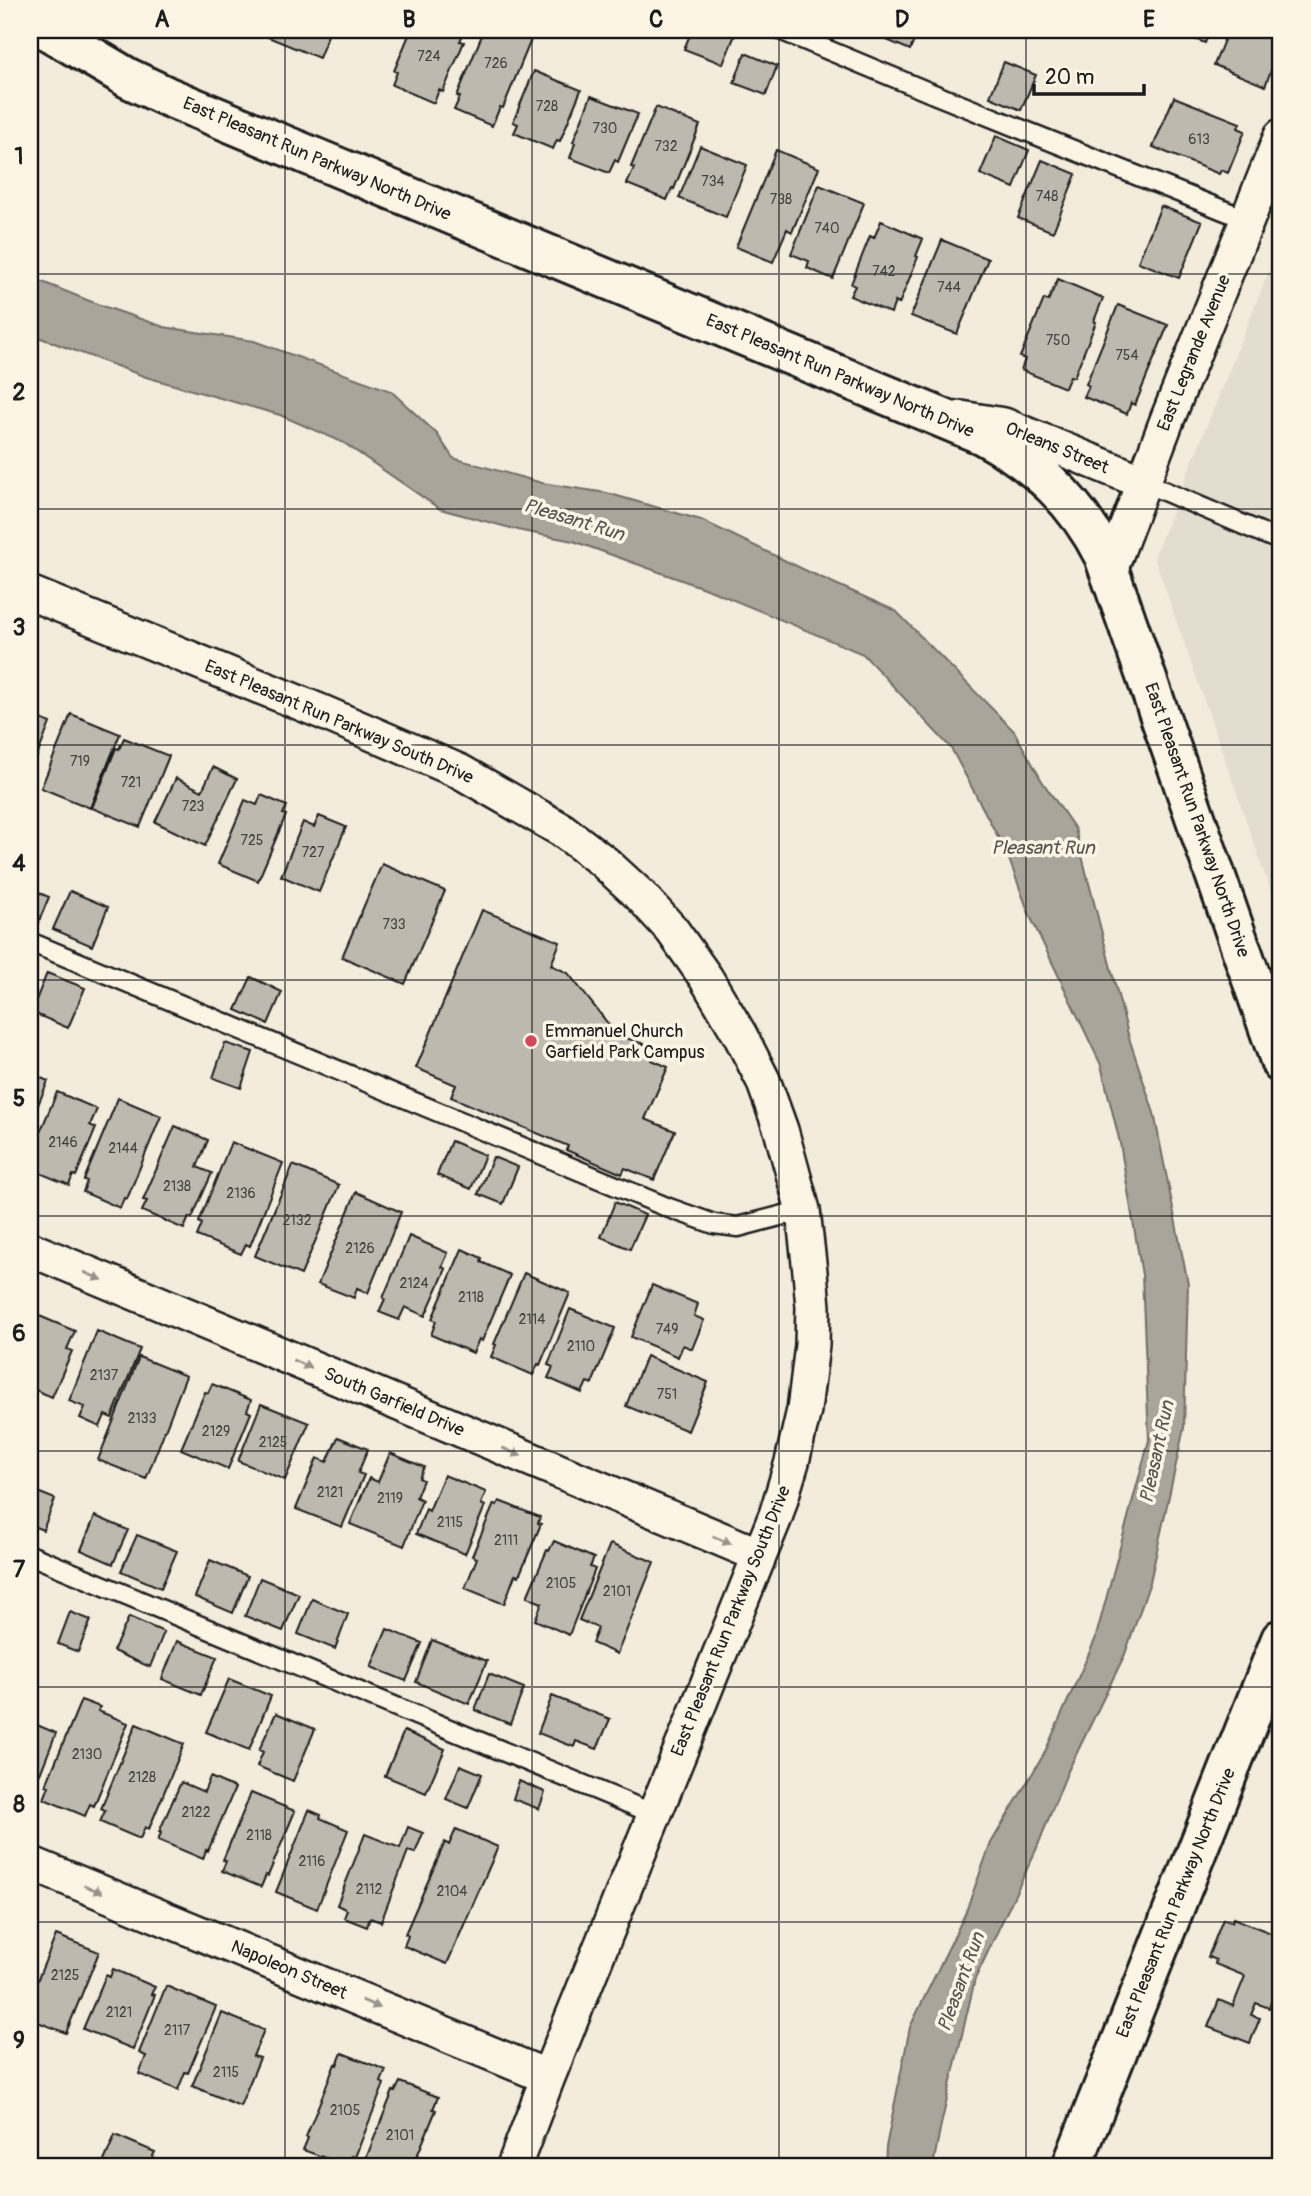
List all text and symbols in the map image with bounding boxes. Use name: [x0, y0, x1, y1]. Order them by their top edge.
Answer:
text: A: [155, 5, 170, 34]
text: B: [402, 5, 416, 34]
text: C: [649, 5, 663, 34]
text: D: [895, 5, 909, 34]
text: E: [1143, 5, 1155, 34]
house number: 724: [417, 48, 441, 65]
scale bar: [1034, 52, 1145, 96]
house number: 726: [484, 55, 508, 72]
text: 20 m: [1045, 64, 1094, 91]
street label: East Pleasant Run Parkway North Drive: [180, 92, 455, 226]
house number: 728: [536, 98, 558, 115]
house number: 730: [593, 120, 617, 137]
house number: 613: [1188, 131, 1210, 148]
house number: 732: [654, 138, 678, 155]
text: 1: [15, 142, 24, 171]
house number: 734: [701, 173, 725, 190]
house number: 748: [1036, 188, 1058, 205]
house number: 738: [770, 191, 792, 208]
house number: 740: [814, 220, 840, 237]
house number: 742: [872, 263, 896, 280]
street label: East Legrande Avenue: [1152, 271, 1236, 435]
house number: 744: [937, 279, 961, 296]
street label: East Pleasant Run Parkway North Drive: [703, 309, 978, 443]
house number: 750: [1046, 332, 1070, 349]
house number: 754: [1115, 347, 1139, 364]
text: 2: [13, 378, 26, 407]
street label: Orleans Street: [1002, 417, 1113, 479]
water label: Pleasant Run: [521, 493, 628, 547]
text: 3: [13, 613, 25, 642]
street label: East Pleasant Run Parkway South Drive: [201, 655, 477, 789]
street label: East Pleasant Run Parkway North Drive: [1139, 680, 1255, 960]
house number: 719: [70, 753, 90, 770]
house number: 721: [121, 774, 141, 791]
house number: 723: [182, 798, 204, 815]
house number: 725: [241, 832, 263, 849]
water label: Pleasant Run: [991, 836, 1096, 860]
house number: 727: [302, 844, 325, 861]
text: 4: [12, 849, 26, 878]
house number: 733: [382, 916, 406, 933]
place label: Emmanuel Church Garfield Park Campus: [545, 1020, 705, 1064]
marker: Emmanuel Church Garfield Park Campus: [523, 1033, 539, 1049]
text: 5: [13, 1084, 25, 1113]
house number: 2146: [48, 1134, 78, 1151]
house number: 2144: [108, 1140, 138, 1157]
house number: 2138: [163, 1178, 191, 1195]
house number: 2136: [226, 1185, 256, 1202]
house number: 2132: [283, 1212, 312, 1229]
house number: 2126: [345, 1240, 375, 1257]
one-way arrow: [82, 1270, 103, 1281]
house number: 2124: [399, 1275, 429, 1292]
house number: 2118: [458, 1289, 484, 1306]
house number: 2114: [519, 1311, 545, 1328]
text: 6: [12, 1319, 26, 1348]
house number: 749: [656, 1321, 678, 1338]
house number: 2110: [567, 1338, 595, 1355]
one-way arrow: [292, 1358, 313, 1369]
street label: South Garfield Drive: [320, 1362, 468, 1442]
house number: 2137: [90, 1367, 119, 1384]
house number: 751: [657, 1386, 677, 1403]
water label: Pleasant Run: [1134, 1398, 1180, 1505]
house number: 2133: [128, 1410, 157, 1427]
house number: 2129: [202, 1423, 230, 1440]
house number: 2125: [259, 1434, 287, 1451]
one-way arrow: [502, 1446, 523, 1457]
street label: East Pleasant Run Parkway South Drive: [666, 1482, 796, 1760]
house number: 2121: [317, 1484, 343, 1501]
house number: 2119: [377, 1490, 403, 1507]
house number: 2115: [437, 1514, 463, 1531]
house number: 2111: [494, 1532, 518, 1549]
one-way arrow: [712, 1534, 733, 1545]
text: 7: [13, 1555, 26, 1584]
house number: 2105: [546, 1575, 576, 1592]
house number: 2101: [603, 1583, 631, 1600]
house number: 2130: [72, 1746, 102, 1763]
street label: East Pleasant Run Parkway North Drive: [1111, 1765, 1241, 2041]
house number: 2128: [128, 1769, 156, 1786]
text: 8: [13, 1790, 25, 1819]
house number: 2122: [182, 1804, 211, 1821]
house number: 2118: [246, 1827, 272, 1844]
house number: 2116: [299, 1853, 325, 1870]
house number: 2112: [356, 1881, 382, 1898]
house number: 2104: [437, 1883, 467, 1900]
one-way arrow: [82, 1884, 103, 1895]
water label: Pleasant Run: [932, 1928, 990, 2035]
street label: Napoleon Street: [227, 1935, 351, 2005]
house number: 2125: [51, 1967, 79, 1984]
one-way arrow: [361, 1999, 382, 2010]
house number: 2121: [106, 2004, 132, 2021]
house number: 2117: [164, 2022, 191, 2039]
text: 9: [13, 2026, 25, 2055]
house number: 2115: [213, 2064, 239, 2081]
house number: 2105: [330, 2102, 360, 2119]
house number: 2101: [386, 2127, 414, 2144]

